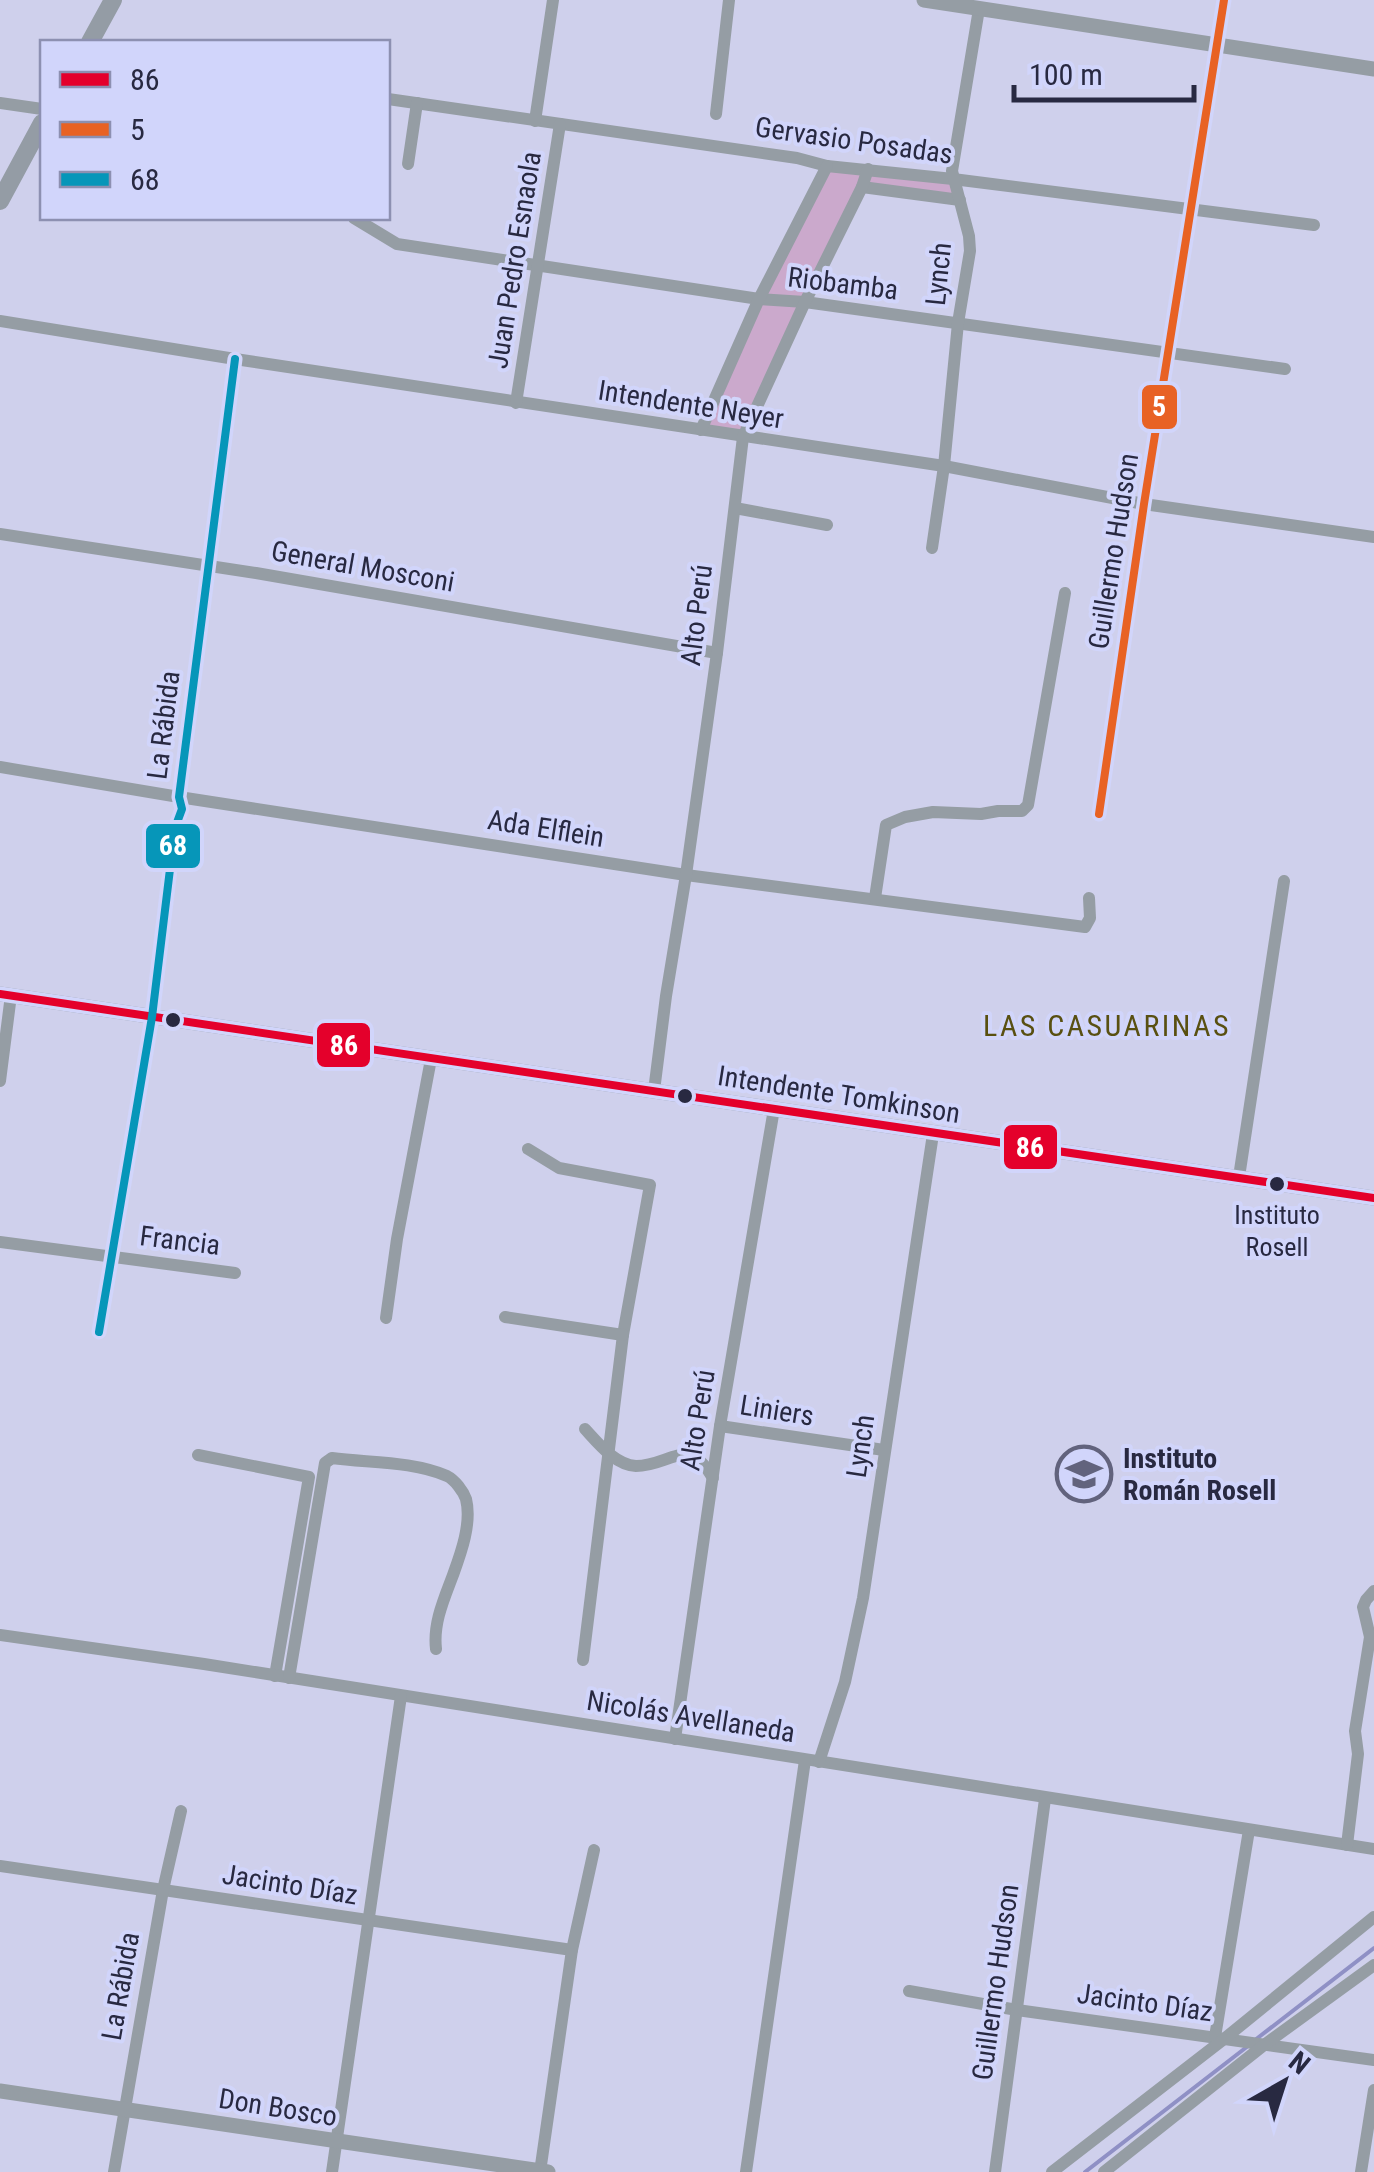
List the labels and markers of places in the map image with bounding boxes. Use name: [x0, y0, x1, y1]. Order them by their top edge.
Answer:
unlabelled marker: [163, 1010, 183, 1030]
unlabelled marker: [675, 1086, 695, 1106]
marker: Instituto Rosell: [1267, 1174, 1287, 1194]
place label: Instituto Rosell: [1234, 1200, 1320, 1262]
place label: Instituto Román Rosell: [1123, 1442, 1276, 1507]
school or university icon: Instituto Román Rosell: [1054, 1444, 1114, 1504]

